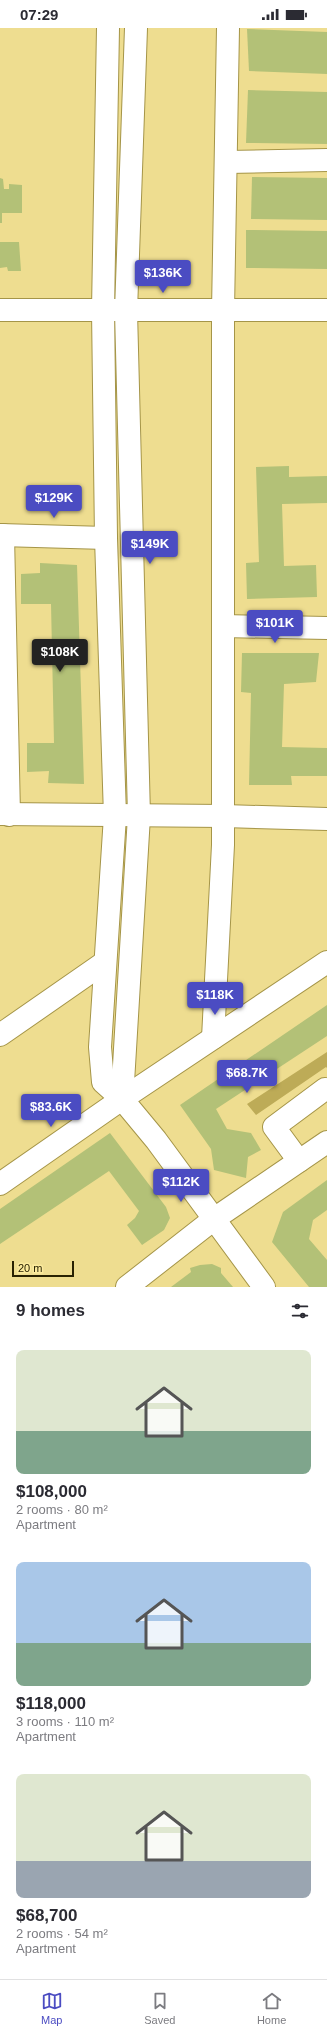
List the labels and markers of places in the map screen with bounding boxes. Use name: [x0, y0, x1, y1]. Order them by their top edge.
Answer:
pin: $136K: [135, 260, 191, 294]
pin: $129K: [26, 485, 82, 519]
pin: $149K: [122, 531, 178, 565]
pin: $101K: [247, 610, 303, 644]
pin: $108K: [32, 639, 88, 673]
pin: $118K: [187, 982, 243, 1016]
pin: $68.7K: [214, 1060, 280, 1094]
pin: $83.6K: [18, 1094, 84, 1128]
pin: $112K: [153, 1169, 209, 1203]

